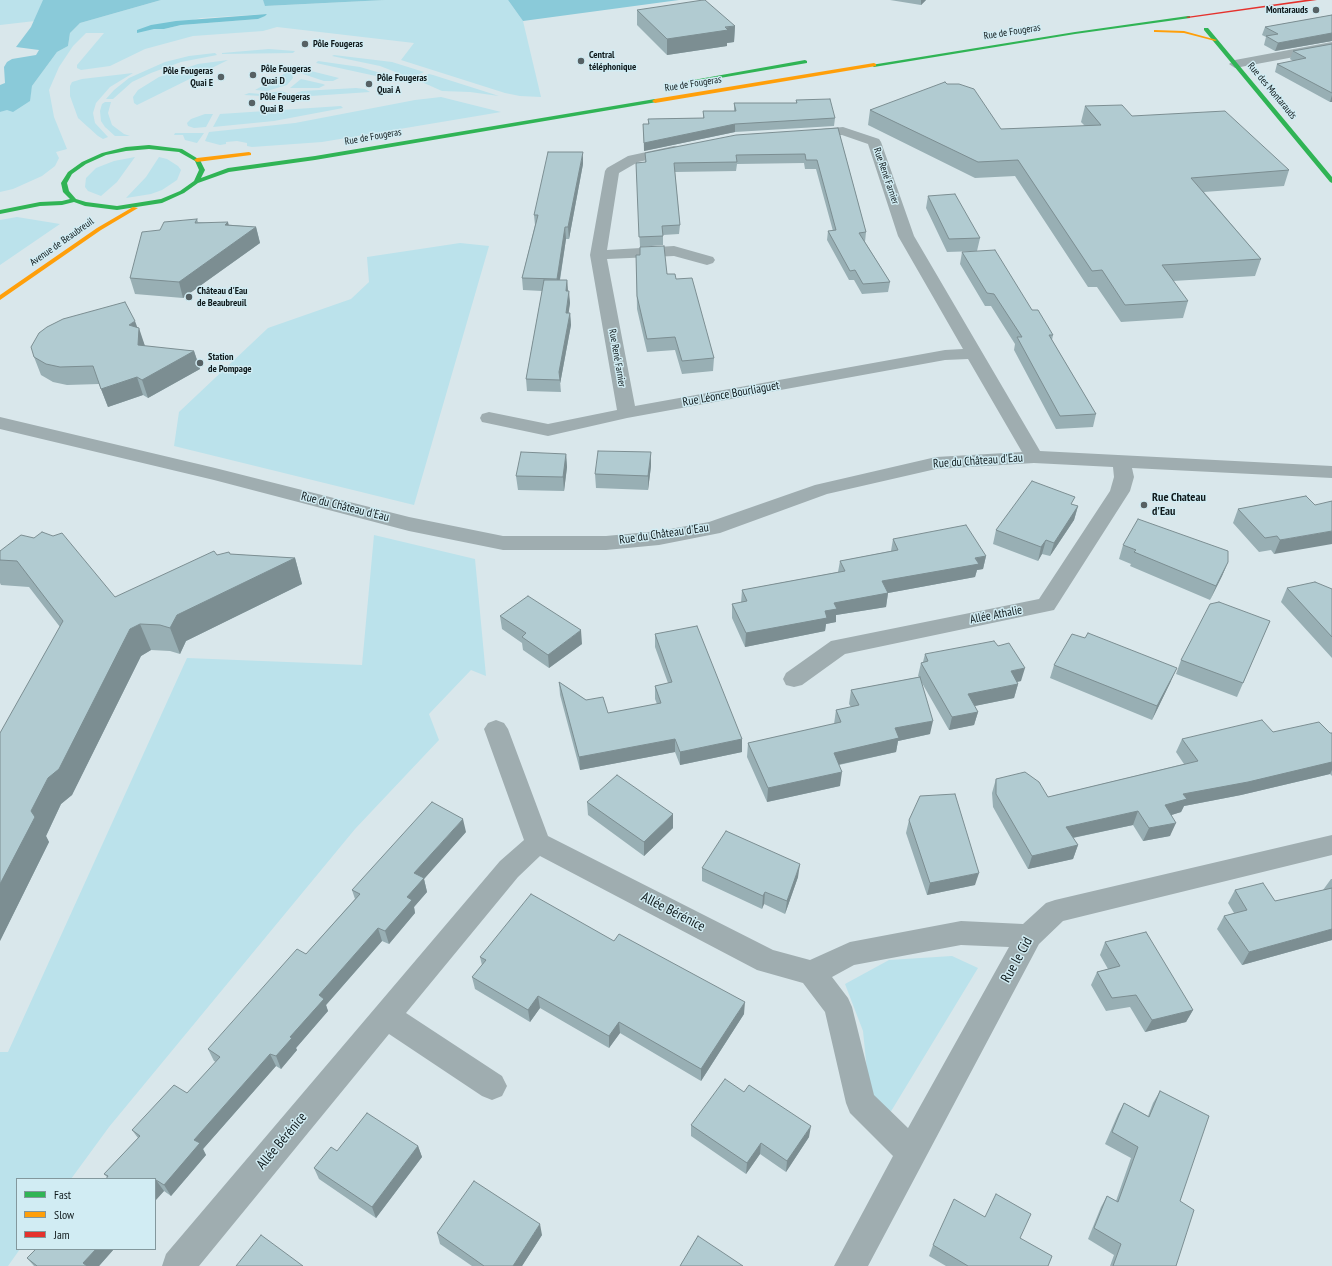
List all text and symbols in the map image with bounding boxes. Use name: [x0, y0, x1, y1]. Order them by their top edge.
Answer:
place label: Montarauds: [1266, 4, 1308, 16]
marker: Montarauds: [1311, 5, 1321, 15]
street label: Rue de Fougeras: [983, 22, 1041, 42]
place label: Pôle Fougeras: [313, 38, 363, 50]
marker: Pôle Fougeras: [300, 39, 310, 49]
place label: Central téléphonique: [589, 49, 636, 72]
marker: Central téléphonique: [576, 56, 586, 66]
street label: Rue des Montarauds: [1245, 60, 1299, 122]
place label: Pôle Fougeras Quai D: [261, 63, 311, 86]
place label: Pôle Fougeras Quai E: [163, 65, 213, 88]
marker: Pôle Fougeras Quai D: [248, 70, 258, 80]
marker: Pôle Fougeras Quai E: [216, 72, 226, 82]
place label: Pôle Fougeras Quai A: [377, 72, 427, 96]
street label: Rue de Fougeras: [664, 74, 722, 94]
marker: Pôle Fougeras Quai A: [364, 79, 374, 89]
place label: Pôle Fougeras Quai B: [260, 91, 310, 114]
marker: Pôle Fougeras Quai B: [247, 98, 257, 108]
street label: Rue de Fougeras: [344, 126, 402, 148]
street label: Rue René Farnier: [871, 146, 901, 206]
street label: Avenue de Beaubreuil: [28, 216, 96, 268]
place label: Château d'Eau de Beaubreuil: [197, 285, 248, 308]
marker: Château d'Eau de Beaubreuil: [184, 292, 194, 302]
street label: Rue René Farnier: [606, 328, 628, 388]
place label: Station de Pompage: [208, 351, 252, 374]
marker: Station de Pompage: [195, 358, 205, 368]
street label: Rue Léonce Bourliaguet: [682, 378, 780, 410]
street label: Rue du Château d'Eau: [932, 451, 1024, 471]
street label: Rue du Château d'Eau: [299, 489, 391, 525]
place label: Rue Chateau d'Eau: [1152, 491, 1206, 519]
marker: Rue Chateau d'Eau: [1139, 500, 1149, 510]
street label: Rue du Château d'Eau: [618, 521, 710, 547]
street label: Allée Athalie: [969, 603, 1023, 627]
street label: Allée Bérénice: [638, 889, 708, 935]
street label: Rue le Cid: [998, 934, 1036, 986]
street label: Allée Bérénice: [253, 1109, 311, 1173]
legend: [16, 1178, 156, 1250]
text: Fast: [54, 1187, 71, 1202]
text: Slow: [54, 1207, 74, 1222]
text: Jam: [54, 1227, 70, 1242]

